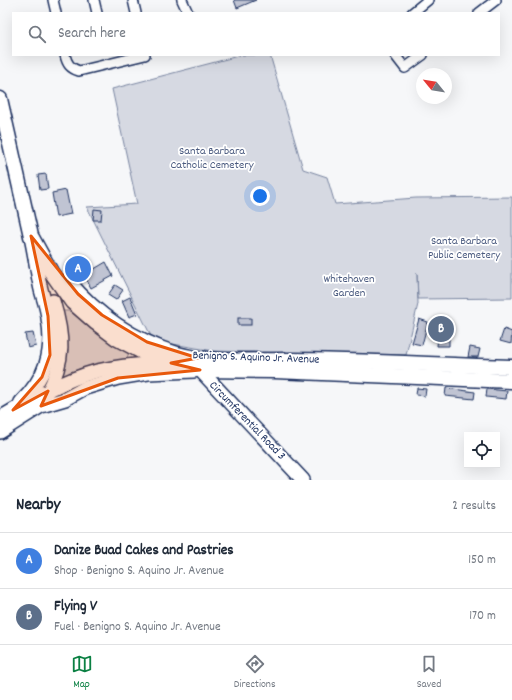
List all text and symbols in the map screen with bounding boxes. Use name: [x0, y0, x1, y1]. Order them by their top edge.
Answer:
search box: [12, 12, 500, 56]
icon: search: [26, 23, 48, 45]
text: Search here: [58, 23, 126, 45]
north arrow: [416, 68, 452, 104]
park label: Santa Barbara Catholic Cemetery: [170, 143, 255, 174]
your location: [250, 186, 270, 206]
park label: Santa Barbara Public Cemetery: [428, 233, 501, 264]
pin: A: [65, 254, 91, 284]
park label: Whitehaven Garden: [323, 271, 375, 302]
pin: B: [428, 314, 454, 344]
street label: Benigno S. Aquino Jr. Avenue: [192, 347, 320, 369]
street label: Circumferential Road 3: [205, 378, 289, 464]
map controls: [464, 432, 500, 468]
button: locate: [464, 432, 500, 468]
text: Nearby: [16, 494, 60, 518]
text: 2 results: [452, 497, 496, 516]
text: Danize Buad Cakes and Pastries: [54, 540, 234, 562]
text: A: [25, 551, 33, 570]
text: 150 m: [468, 551, 496, 570]
text: Shop · Benigno S. Aquino Jr. Avenue: [54, 562, 224, 581]
text: Flying V: [54, 596, 97, 618]
text: B: [26, 607, 32, 626]
text: 170 m: [469, 607, 496, 626]
text: Fuel · Benigno S. Aquino Jr. Avenue: [54, 618, 221, 637]
tab: Map: [71, 653, 93, 693]
tab: Directions: [234, 653, 276, 693]
tab: Saved: [417, 653, 441, 693]

